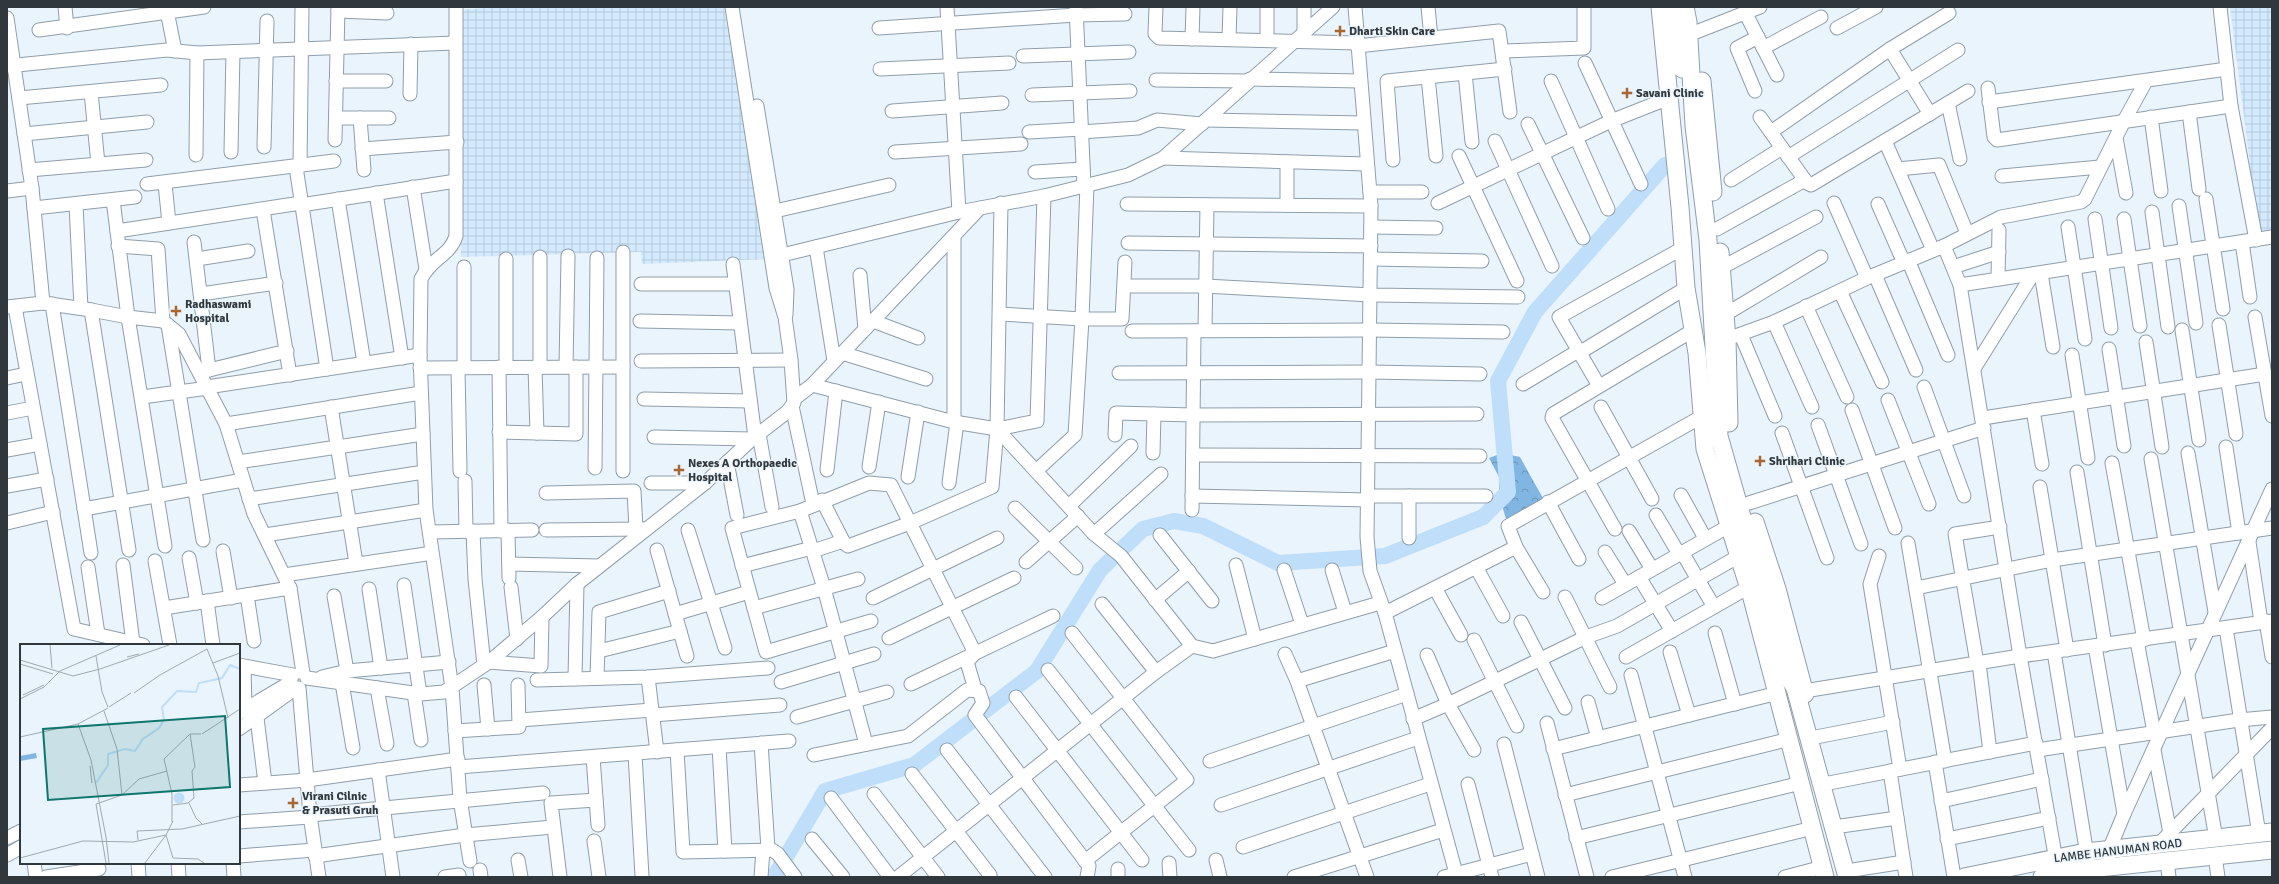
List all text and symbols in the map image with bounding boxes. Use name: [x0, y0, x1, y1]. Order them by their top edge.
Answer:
place label: Dharti Skin Care: [1349, 24, 1435, 39]
marker: Dharti Skin Care: [1334, 25, 1346, 37]
place label: Savani Clinic: [1636, 86, 1704, 101]
marker: Savani Clinic: [1621, 87, 1633, 99]
place label: Radhaswami Hospital: [185, 297, 251, 326]
marker: Radhaswami Hospital: [170, 305, 182, 317]
place label: Shrihari Clinic: [1769, 454, 1845, 469]
marker: Shrihari Clinic: [1754, 455, 1766, 467]
place label: Nexes A Orthopaedic Hospital: [688, 456, 797, 485]
marker: Nexes A Orthopaedic Hospital: [673, 464, 685, 476]
inset map: [20, 644, 240, 864]
place label: Virani Cilnic & Prasuti Gruh: [302, 789, 379, 818]
marker: Virani Cilnic & Prasuti Gruh: [287, 797, 299, 809]
street label: LAMBE HANUMAN ROAD: [2053, 836, 2183, 866]

